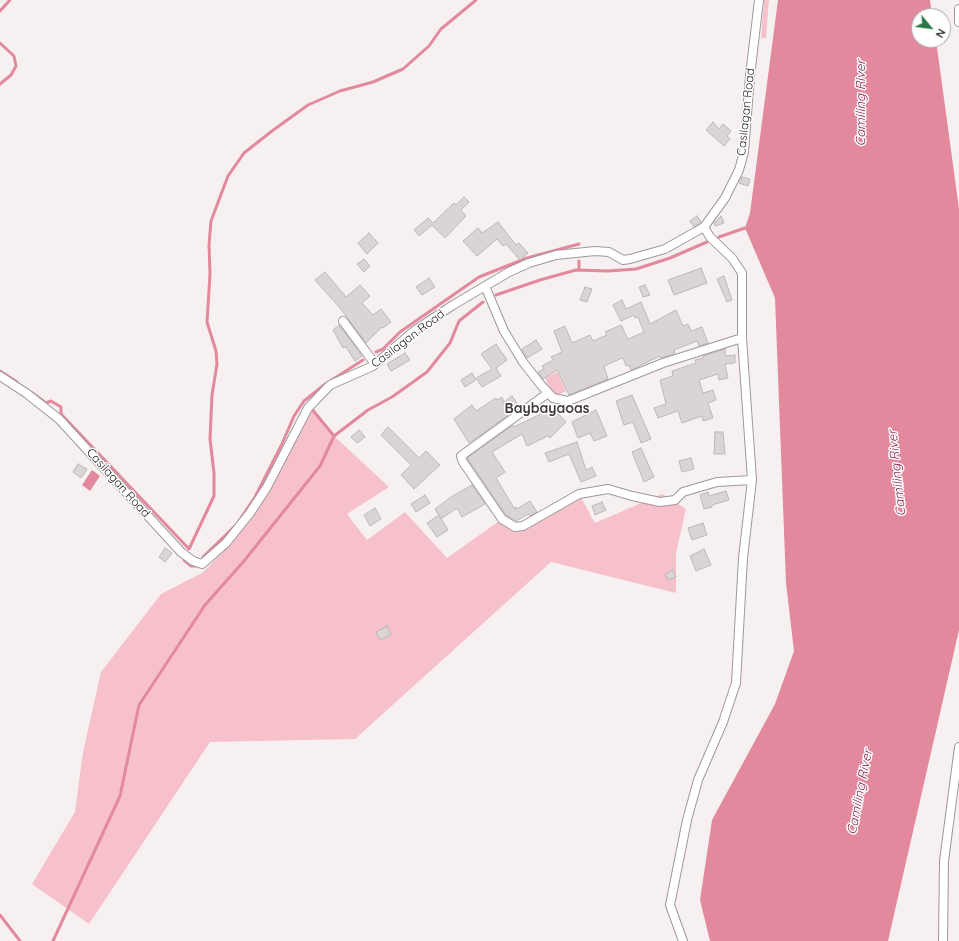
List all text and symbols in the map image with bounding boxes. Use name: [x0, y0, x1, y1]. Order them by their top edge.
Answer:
north arrow: [911, 8, 951, 48]
text: N: [933, 26, 949, 40]
water label: Camiling River: [853, 60, 869, 146]
street label: Casilagan Road: [734, 67, 758, 157]
street label: Casilagan Road: [369, 307, 447, 371]
district label: Baybayaoas: [504, 401, 590, 417]
water label: Camiling River: [885, 429, 909, 517]
street label: Casilagan Road: [83, 445, 153, 521]
water label: Camiling River: [844, 748, 876, 836]

